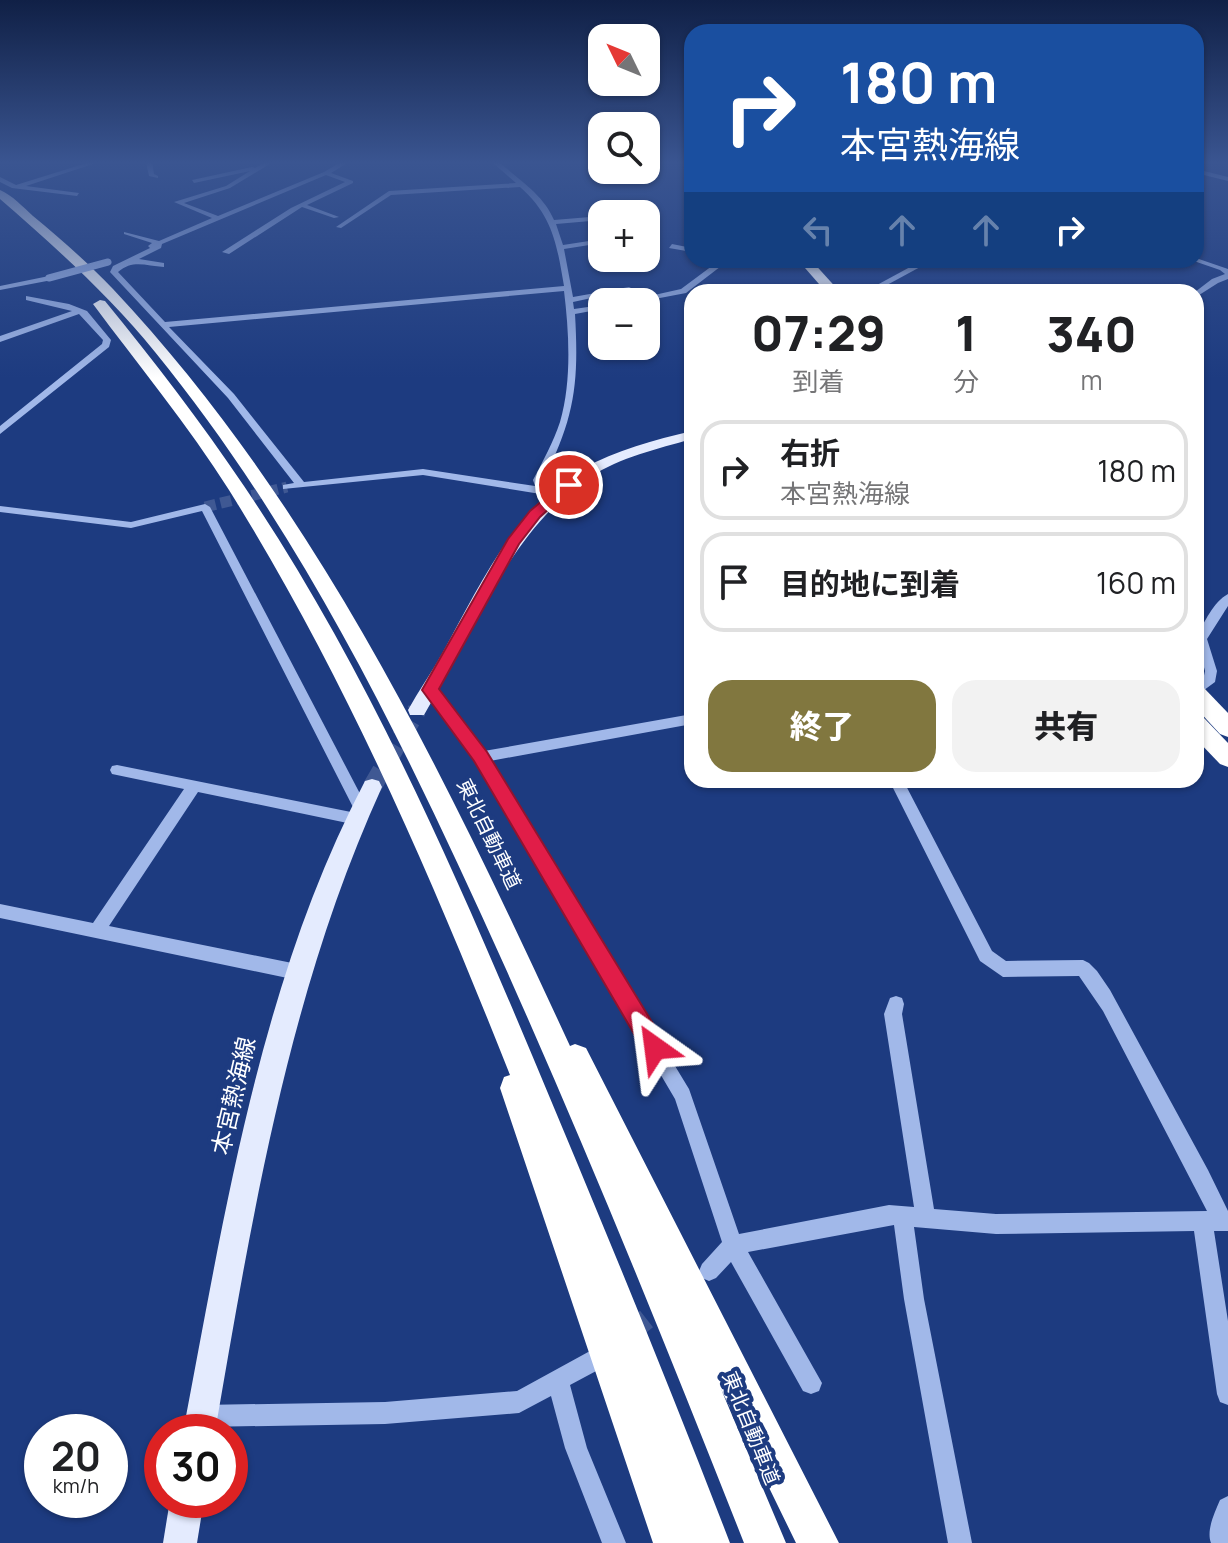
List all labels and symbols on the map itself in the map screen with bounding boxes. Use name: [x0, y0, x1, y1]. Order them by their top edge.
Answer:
north arrow: [588, 24, 660, 96]
pin: [535, 451, 603, 519]
street label: 東北自動車道: [451, 774, 528, 894]
position arrow: [613, 1006, 697, 1090]
street label: 本宮熱海線: [203, 1033, 262, 1158]
street label: 東北自動車道: [716, 1367, 786, 1489]
speed limit sign: 30: [144, 1414, 248, 1518]

